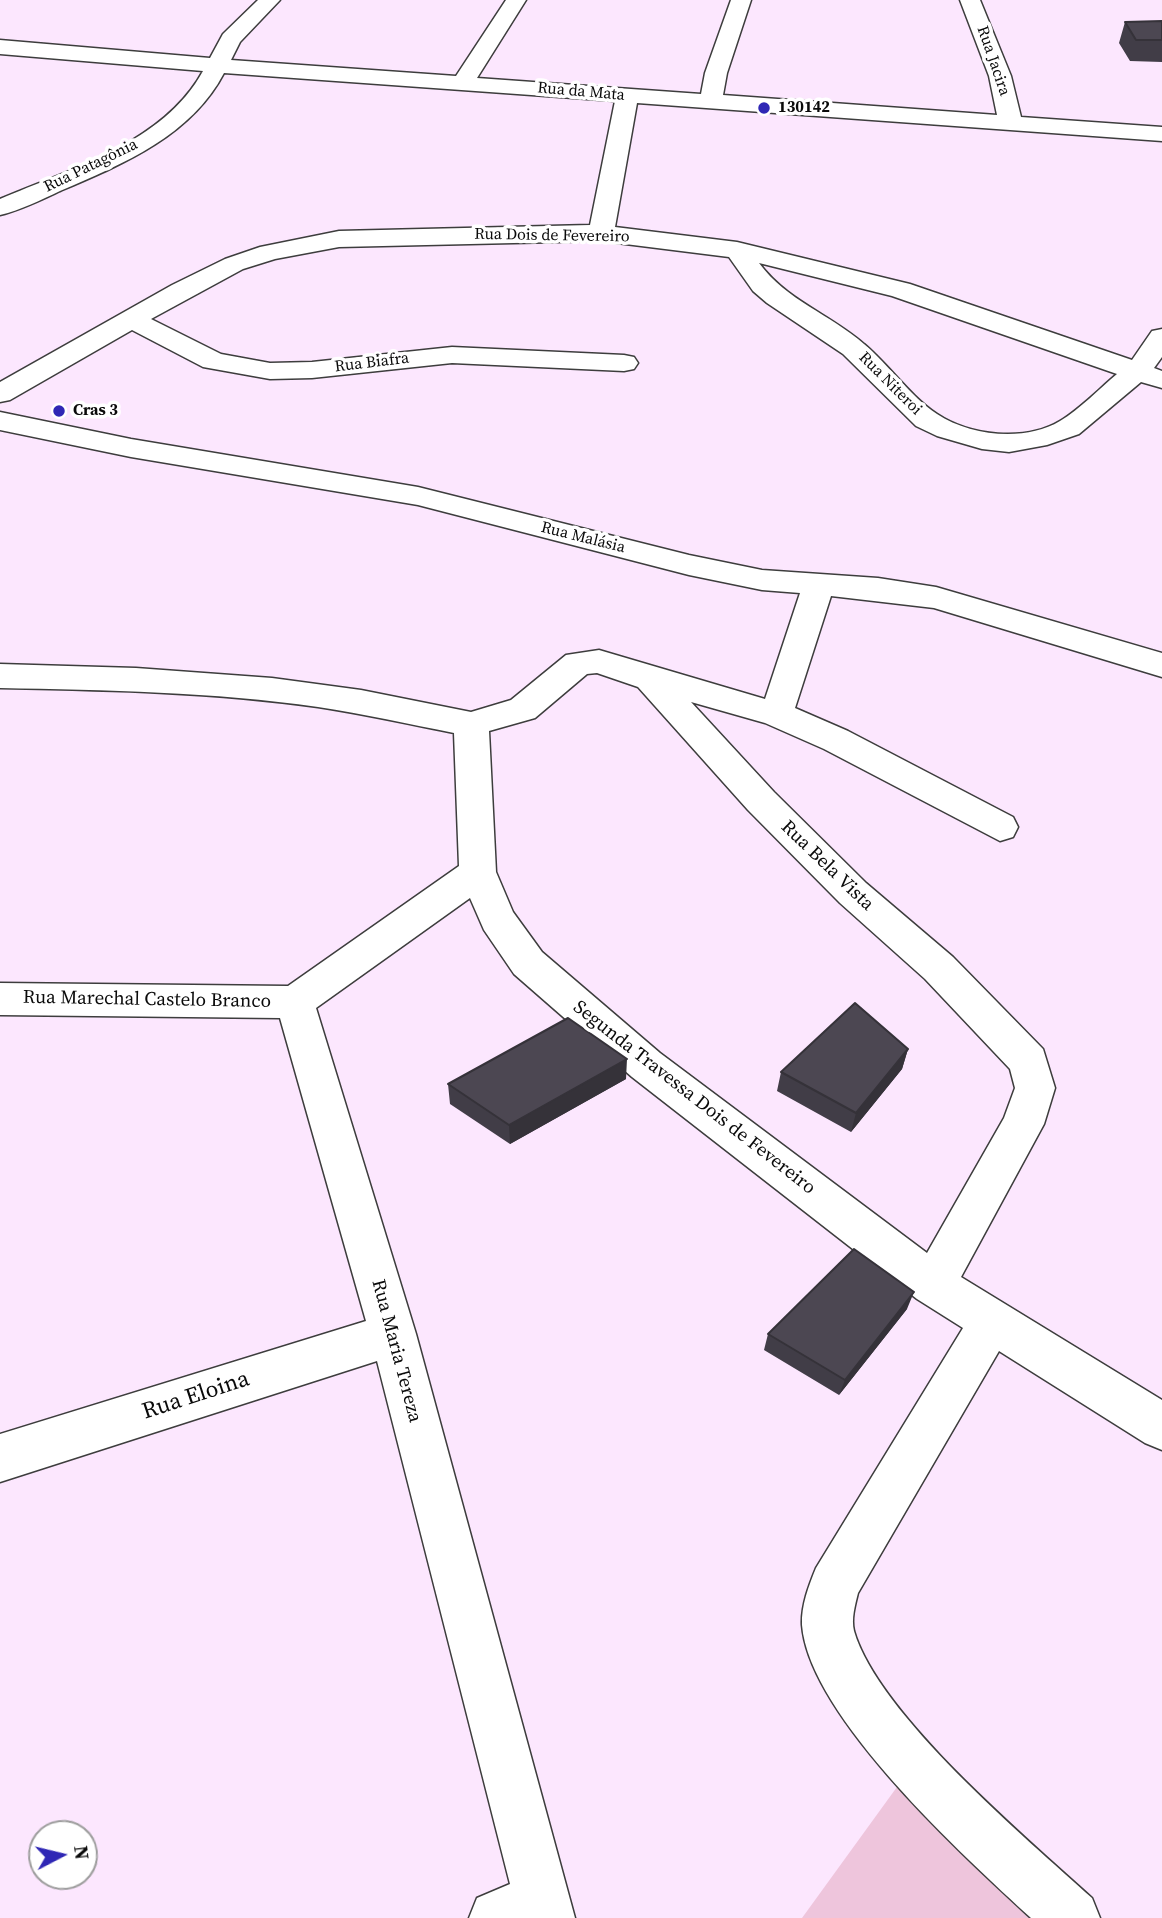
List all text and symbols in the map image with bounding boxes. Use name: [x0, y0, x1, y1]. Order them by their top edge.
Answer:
street label: Rua Jacira: [972, 24, 1014, 98]
street label: Rua da Mata: [536, 79, 626, 105]
place label: 130142: [778, 98, 830, 118]
marker: 130142: [756, 100, 772, 116]
street label: Rua Patagônia: [41, 135, 141, 197]
street label: Rua Dois de Fevereiro: [474, 225, 630, 247]
street label: Rua Niteroi: [854, 348, 926, 420]
street label: Rua Biafra: [334, 349, 410, 377]
place label: Cras 3: [73, 401, 118, 421]
marker: Cras 3: [51, 403, 67, 419]
street label: Rua Malásia: [539, 518, 627, 558]
street label: Rua Bela Vista: [776, 816, 878, 916]
street label: Rua Marechal Castelo Branco: [23, 986, 271, 1014]
street label: Segunda Travessa Dois de Fevereiro: [568, 996, 820, 1200]
street label: Rua Maria Tereza: [366, 1277, 426, 1425]
street label: Rua Eloina: [139, 1366, 253, 1426]
north arrow: [28, 1820, 98, 1890]
text: N: [68, 1844, 96, 1861]

